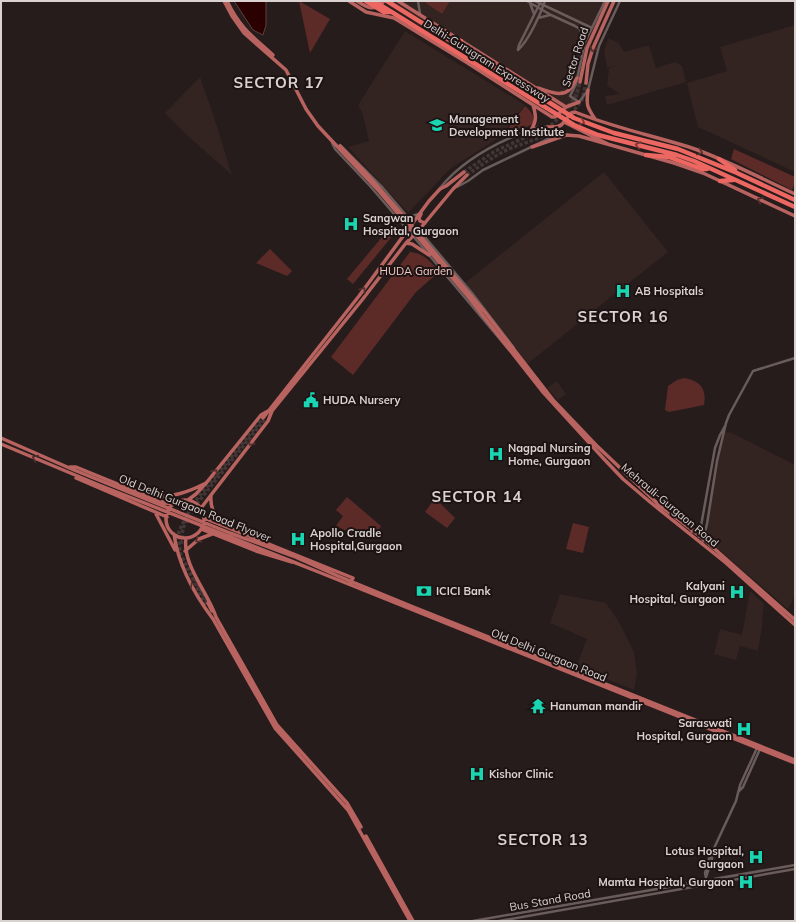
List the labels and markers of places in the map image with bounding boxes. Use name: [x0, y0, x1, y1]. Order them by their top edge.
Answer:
place label: Management Development Institute: [449, 112, 564, 139]
school or university icon: Management Development Institute: [428, 116, 446, 134]
place label: Sangwan Hospital, Gurgaon: [363, 211, 459, 238]
hospital icon: Sangwan Hospital, Gurgaon: [342, 215, 360, 233]
hospital icon: AB Hospitals: [614, 282, 632, 300]
place label: AB Hospitals: [635, 284, 704, 298]
public building icon: HUDA Nursery: [302, 391, 320, 409]
place label: HUDA Nursery: [323, 393, 400, 407]
place label: Nagpal Nursing Home, Gurgaon: [508, 441, 591, 468]
hospital icon: Nagpal Nursing Home, Gurgaon: [487, 445, 505, 463]
place label: Apollo Cradle Hospital,Gurgaon: [310, 526, 402, 553]
hospital icon: Apollo Cradle Hospital,Gurgaon: [289, 530, 307, 548]
place label: Kalyani Hospital, Gurgaon: [629, 579, 725, 606]
bank icon: ICICI Bank: [415, 582, 433, 600]
hospital icon: Kalyani Hospital, Gurgaon: [728, 583, 746, 601]
place label: ICICI Bank: [436, 584, 491, 598]
temple icon: Hanuman mandir: [529, 697, 547, 715]
place label: Hanuman mandir: [550, 699, 643, 713]
place label: Saraswati Hospital, Gurgaon: [636, 716, 732, 743]
hospital icon: Saraswati Hospital, Gurgaon: [735, 720, 753, 738]
hospital icon: Kishor Clinic: [468, 765, 486, 783]
place label: Kishor Clinic: [489, 767, 554, 781]
place label: Lotus Hospital, Gurgaon: [665, 844, 744, 871]
hospital icon: Lotus Hospital, Gurgaon: [747, 848, 765, 866]
hospital icon: Mamta Hospital, Gurgaon: [737, 873, 755, 891]
place label: Mamta Hospital, Gurgaon: [598, 875, 734, 889]

